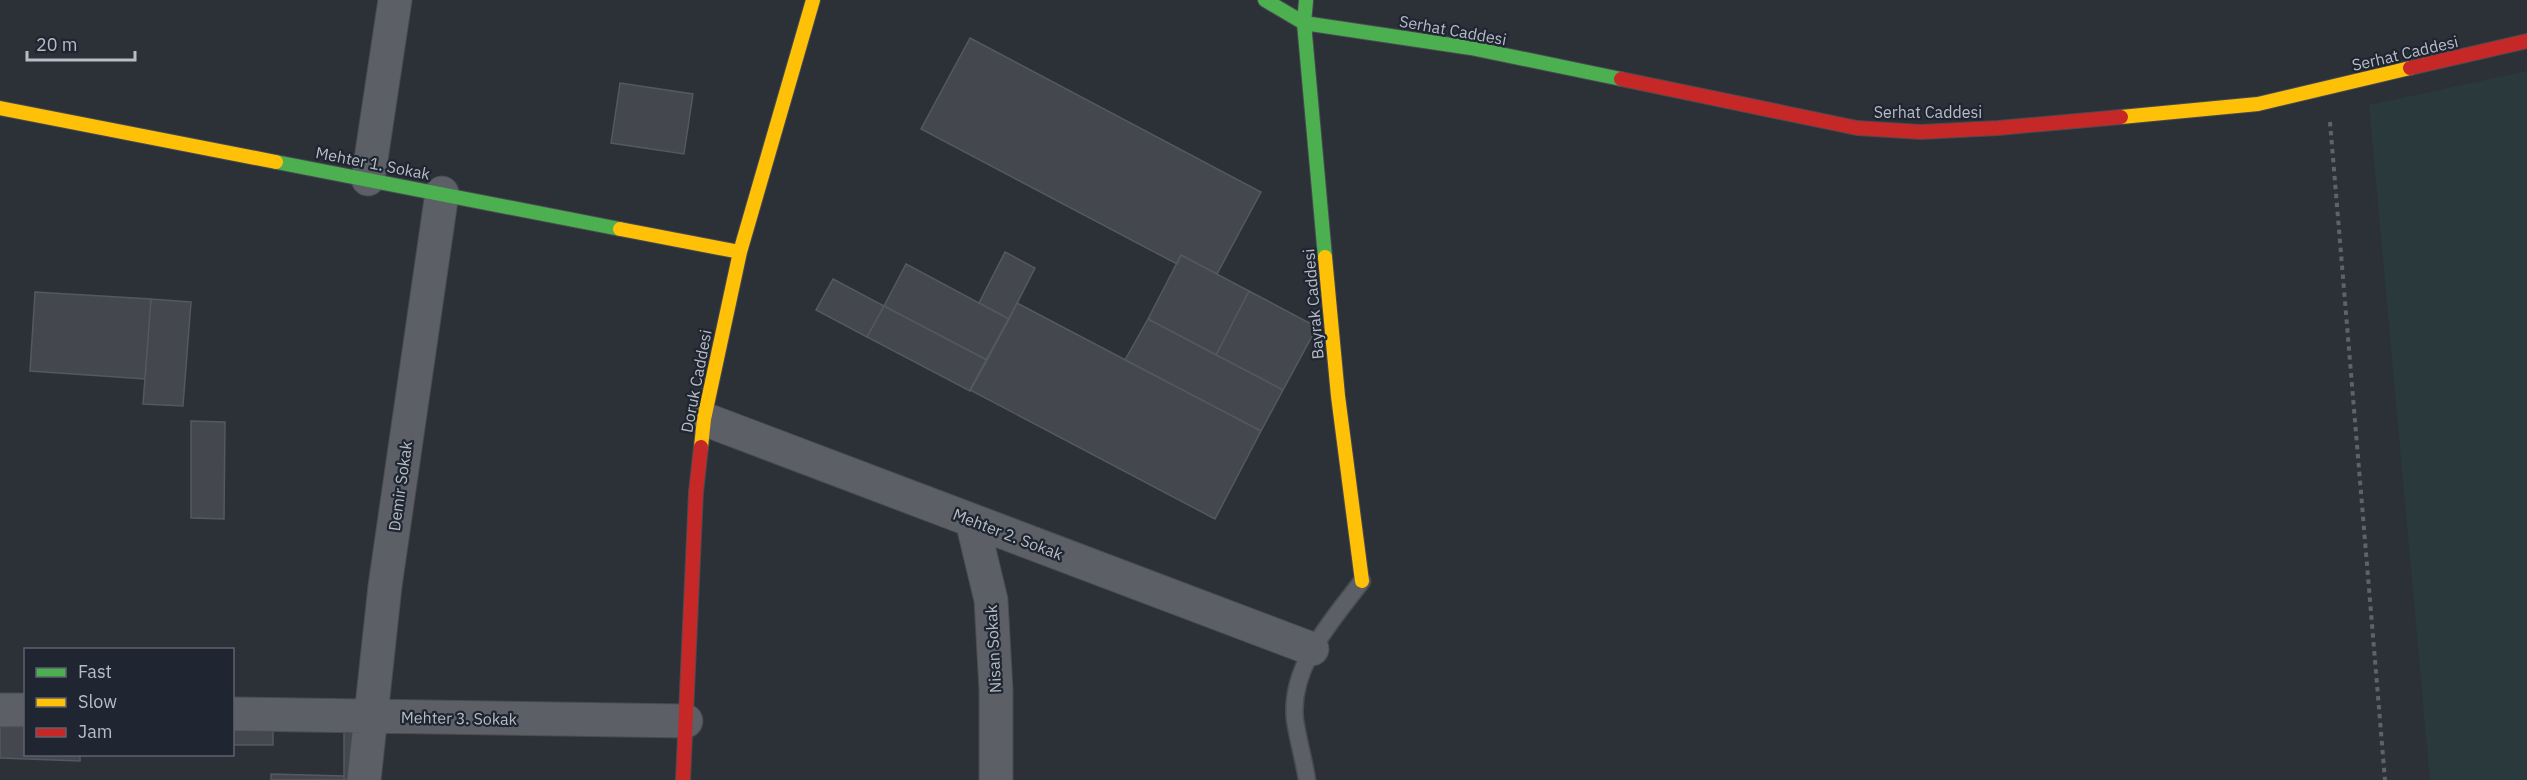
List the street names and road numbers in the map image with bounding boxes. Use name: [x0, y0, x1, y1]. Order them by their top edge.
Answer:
street label: Serhat Caddesi: [1398, 11, 1508, 49]
street label: Serhat Caddesi: [2350, 31, 2460, 75]
street label: Serhat Caddesi: [1874, 102, 1982, 122]
street label: Mehter 1. Sokak: [314, 142, 432, 184]
street label: Bayrak Caddesi: [1298, 248, 1328, 360]
street label: Doruk Caddesi: [676, 328, 716, 434]
street label: Demir Sokak: [384, 439, 416, 532]
street label: Mehter 2. Sokak: [950, 504, 1066, 564]
street label: Nisan Sokak: [981, 604, 1005, 694]
street label: Mehter 3. Sokak: [401, 707, 518, 729]

